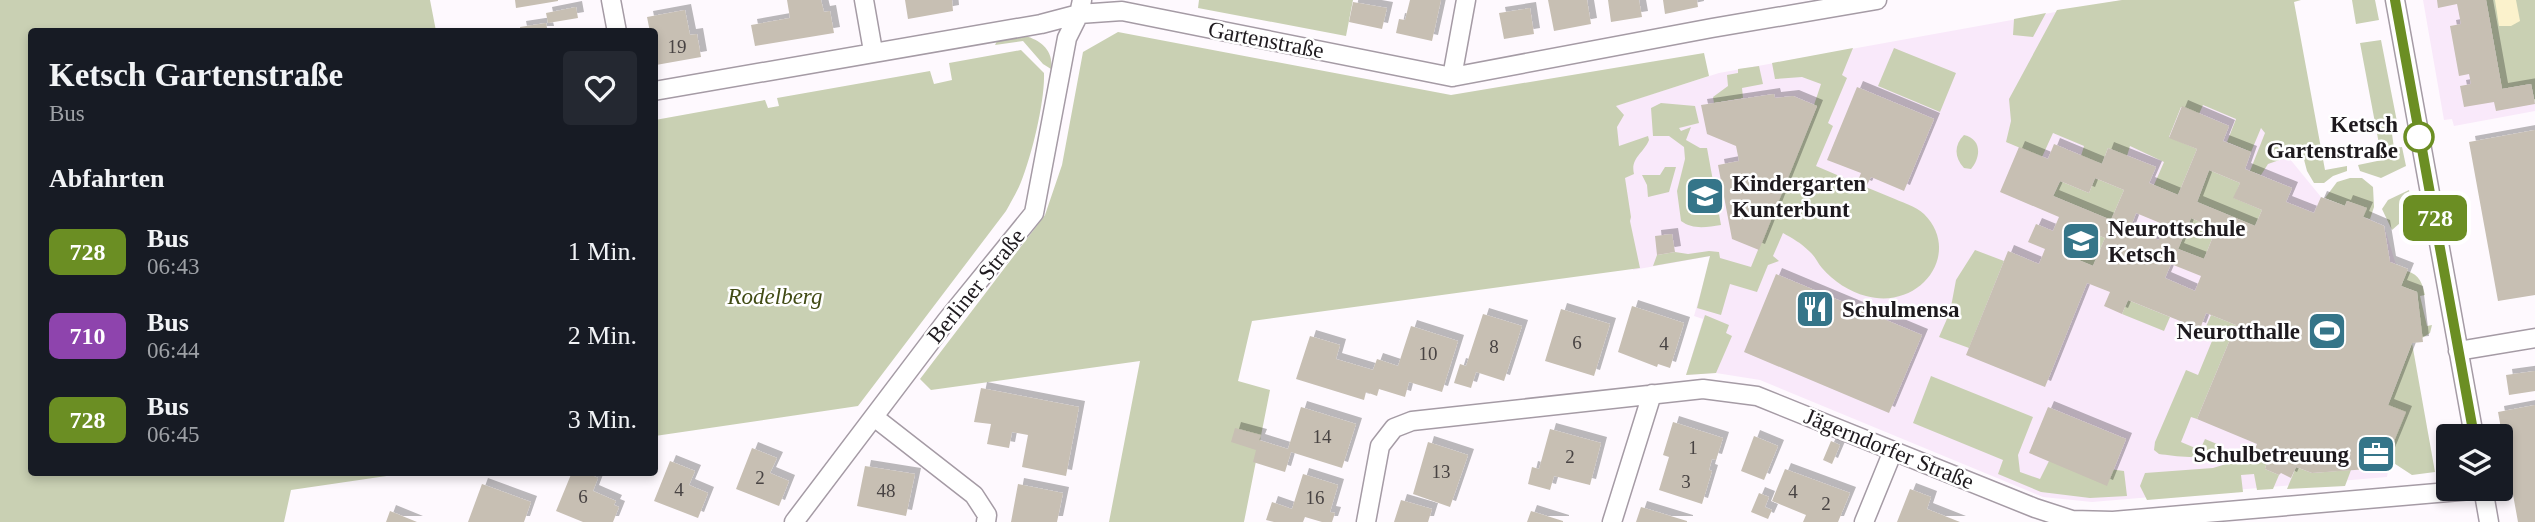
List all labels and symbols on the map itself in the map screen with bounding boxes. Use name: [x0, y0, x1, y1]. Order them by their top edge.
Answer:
street label: Gartenstraße: [1206, 17, 1326, 63]
house number: 19: [668, 36, 687, 57]
place label: Ketsch Gartenstraße: [2266, 112, 2398, 163]
marker: Ketsch Gartenstraße: [2404, 122, 2434, 152]
place label: Kindergarten Kunterbunt: [1732, 171, 1866, 222]
school or university icon: Kindergarten Kunterbunt: [1684, 175, 1726, 217]
line badge: 728: [2395, 195, 2475, 241]
place label: Neurottschule Ketsch: [2108, 216, 2246, 267]
school or university icon: Neurottschule Ketsch: [2060, 220, 2102, 262]
street label: Berliner Straße: [922, 224, 1030, 348]
park label: Rodelberg: [727, 284, 822, 309]
restaurant icon: Schulmensa: [1794, 288, 1836, 330]
place label: Schulmensa: [1842, 297, 1960, 322]
sports icon: Neurotthalle: [2306, 310, 2348, 352]
place label: Neurotthalle: [2176, 319, 2300, 344]
house number: 6: [1572, 332, 1582, 353]
house number: 4: [1659, 333, 1669, 354]
house number: 8: [1489, 336, 1499, 357]
house number: 10: [1419, 343, 1438, 364]
street label: Jägerndorfer Straße: [1801, 404, 1977, 494]
house number: 14: [1313, 426, 1332, 447]
office icon: Schulbetreuung: [2355, 433, 2397, 475]
house number: 1: [1688, 437, 1698, 458]
place label: Schulbetreuung: [2193, 442, 2349, 467]
house number: 2: [1565, 446, 1575, 467]
house number: 13: [1432, 461, 1451, 482]
house number: 2: [755, 467, 765, 488]
house number: 3: [1681, 471, 1691, 492]
house number: 4: [674, 479, 684, 500]
house number: 48: [877, 480, 896, 501]
house number: 4: [1788, 481, 1798, 502]
house number: 6: [578, 486, 588, 507]
house number: 16: [1306, 487, 1325, 508]
house number: 2: [1821, 493, 1831, 514]

